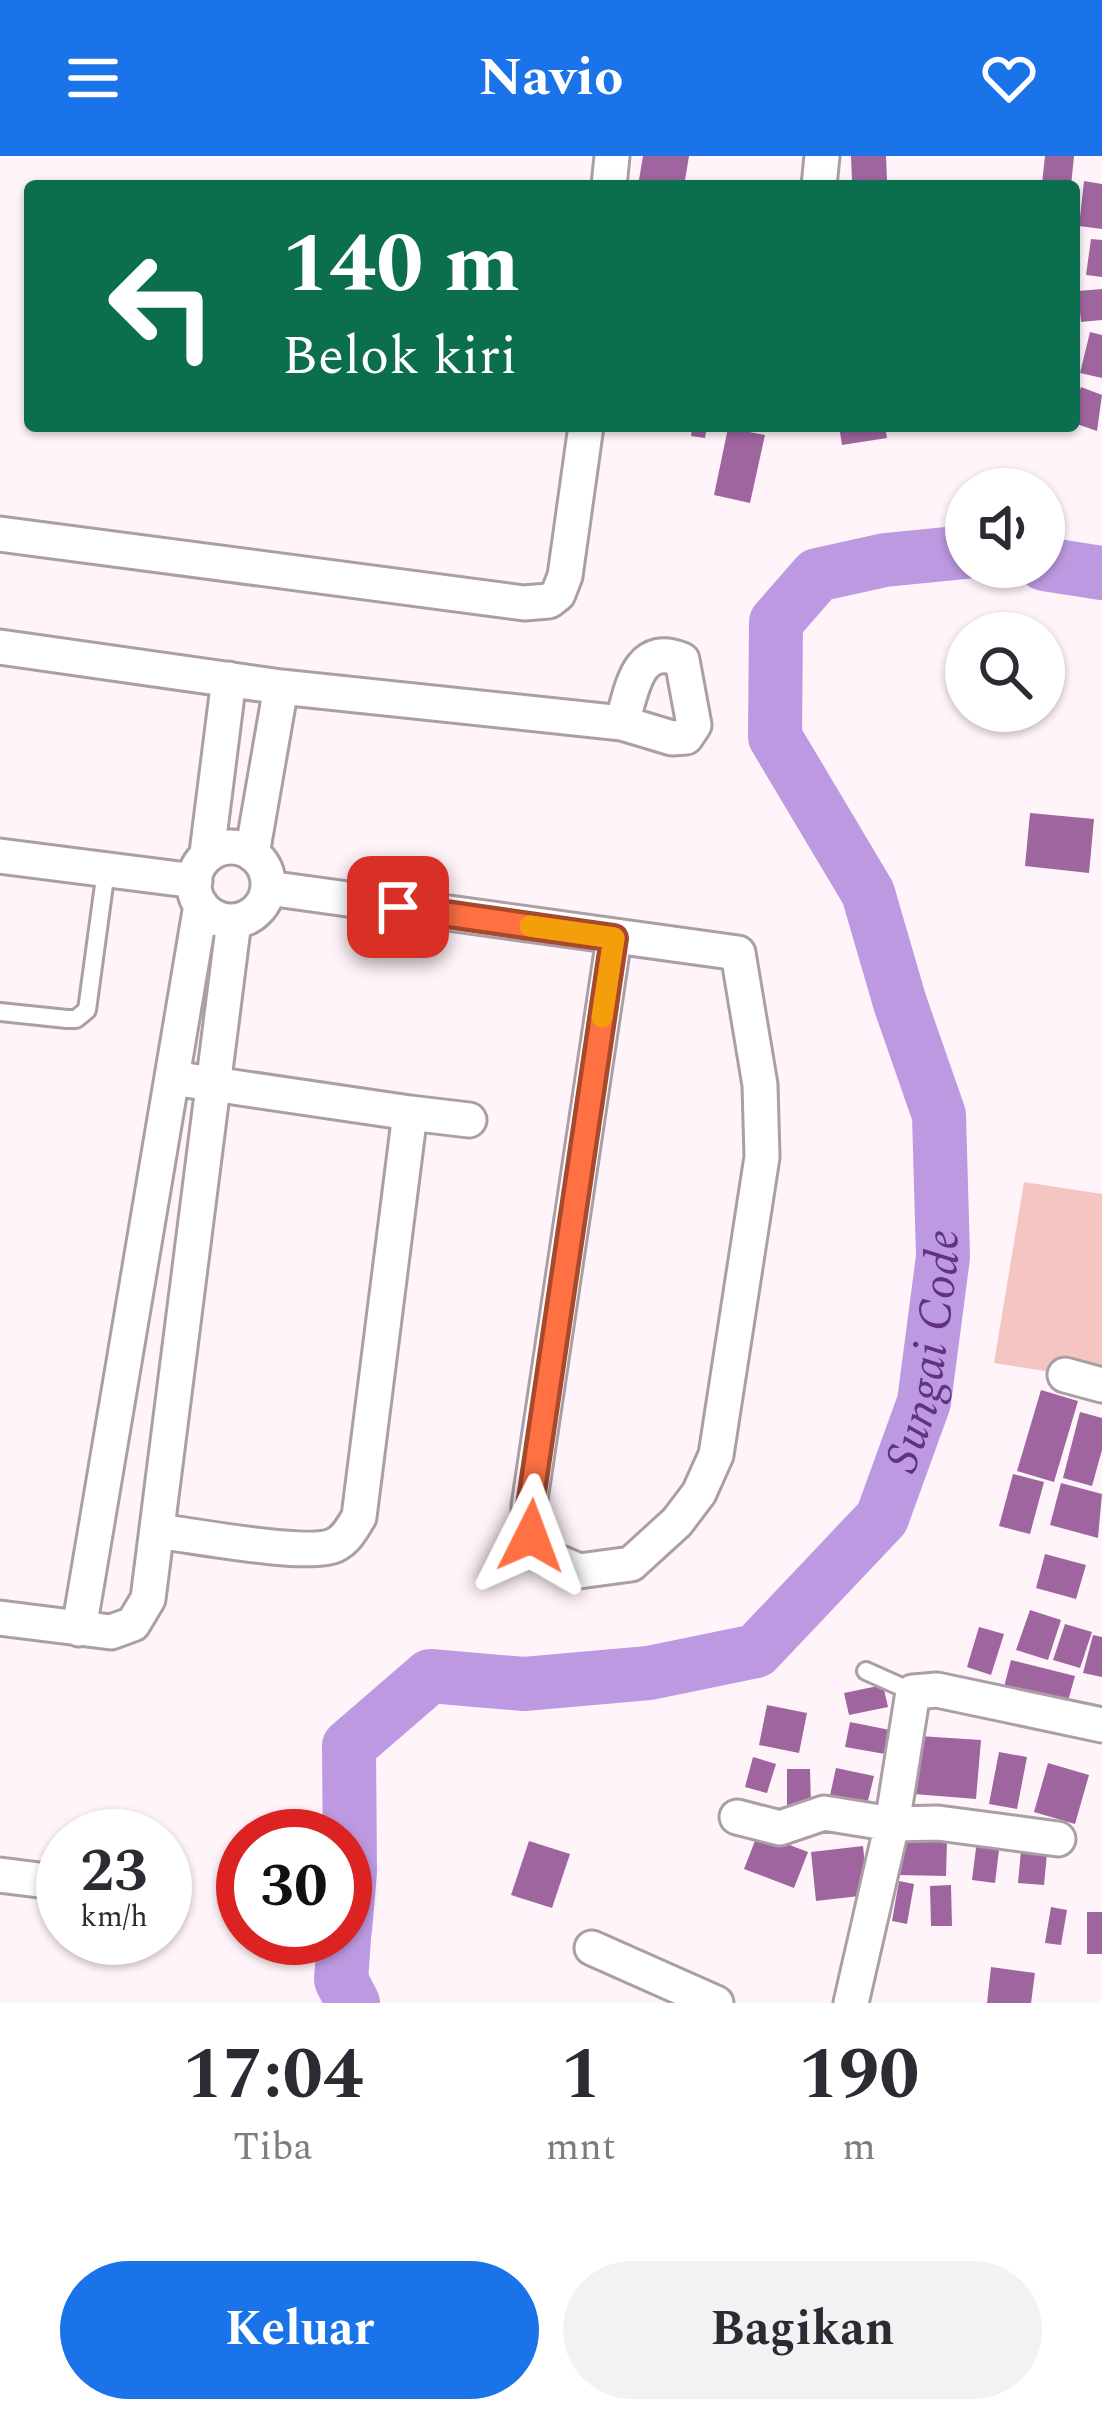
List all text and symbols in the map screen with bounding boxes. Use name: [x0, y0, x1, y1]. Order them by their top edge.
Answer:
text: Navio: [478, 37, 624, 119]
icon: menu: [60, 45, 126, 111]
icon: heart: [976, 45, 1042, 111]
text: 140 m: [282, 201, 520, 329]
icon: left: [84, 228, 240, 384]
text: Belok kiri: [282, 316, 517, 398]
map controls: [945, 468, 1065, 732]
button: sound: [945, 468, 1065, 588]
button: search: [945, 612, 1065, 732]
pin: [347, 856, 449, 958]
icon: arrive: [365, 874, 431, 940]
water label: Sungai Code: [865, 1228, 980, 1482]
position arrow: [468, 1473, 594, 1599]
speed limit sign: 30: [216, 1809, 372, 1965]
text: 23: [80, 1826, 148, 1918]
text: km/h: [80, 1894, 148, 1940]
text: 17:04: [182, 2021, 363, 2130]
text: 1: [561, 2021, 601, 2130]
text: 190: [798, 2021, 920, 2130]
text: Tiba: [233, 2118, 313, 2177]
text: mnt: [546, 2118, 616, 2177]
text: m: [842, 2118, 876, 2177]
button: Keluar: [60, 2261, 539, 2399]
button: Bagikan: [563, 2261, 1042, 2399]

